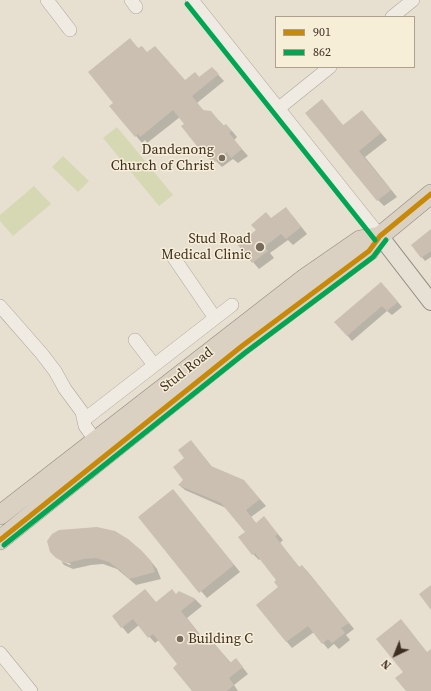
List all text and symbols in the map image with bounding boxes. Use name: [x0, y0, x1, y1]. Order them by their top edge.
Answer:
legend: [275, 16, 415, 68]
text: 901: [313, 24, 331, 40]
text: 862: [313, 44, 331, 60]
place label: Dandenong Church of Christ: [111, 142, 214, 174]
marker: Dandenong Church of Christ: [217, 153, 227, 163]
place label: Stud Road Medical Clinic: [161, 231, 251, 264]
marker: Stud Road Medical Clinic: [254, 241, 266, 253]
street label: Stud Road: [157, 344, 217, 396]
place label: Building C: [188, 631, 253, 647]
marker: Building C: [175, 634, 185, 644]
north arrow: [375, 635, 415, 675]
text: N: [378, 656, 395, 672]

